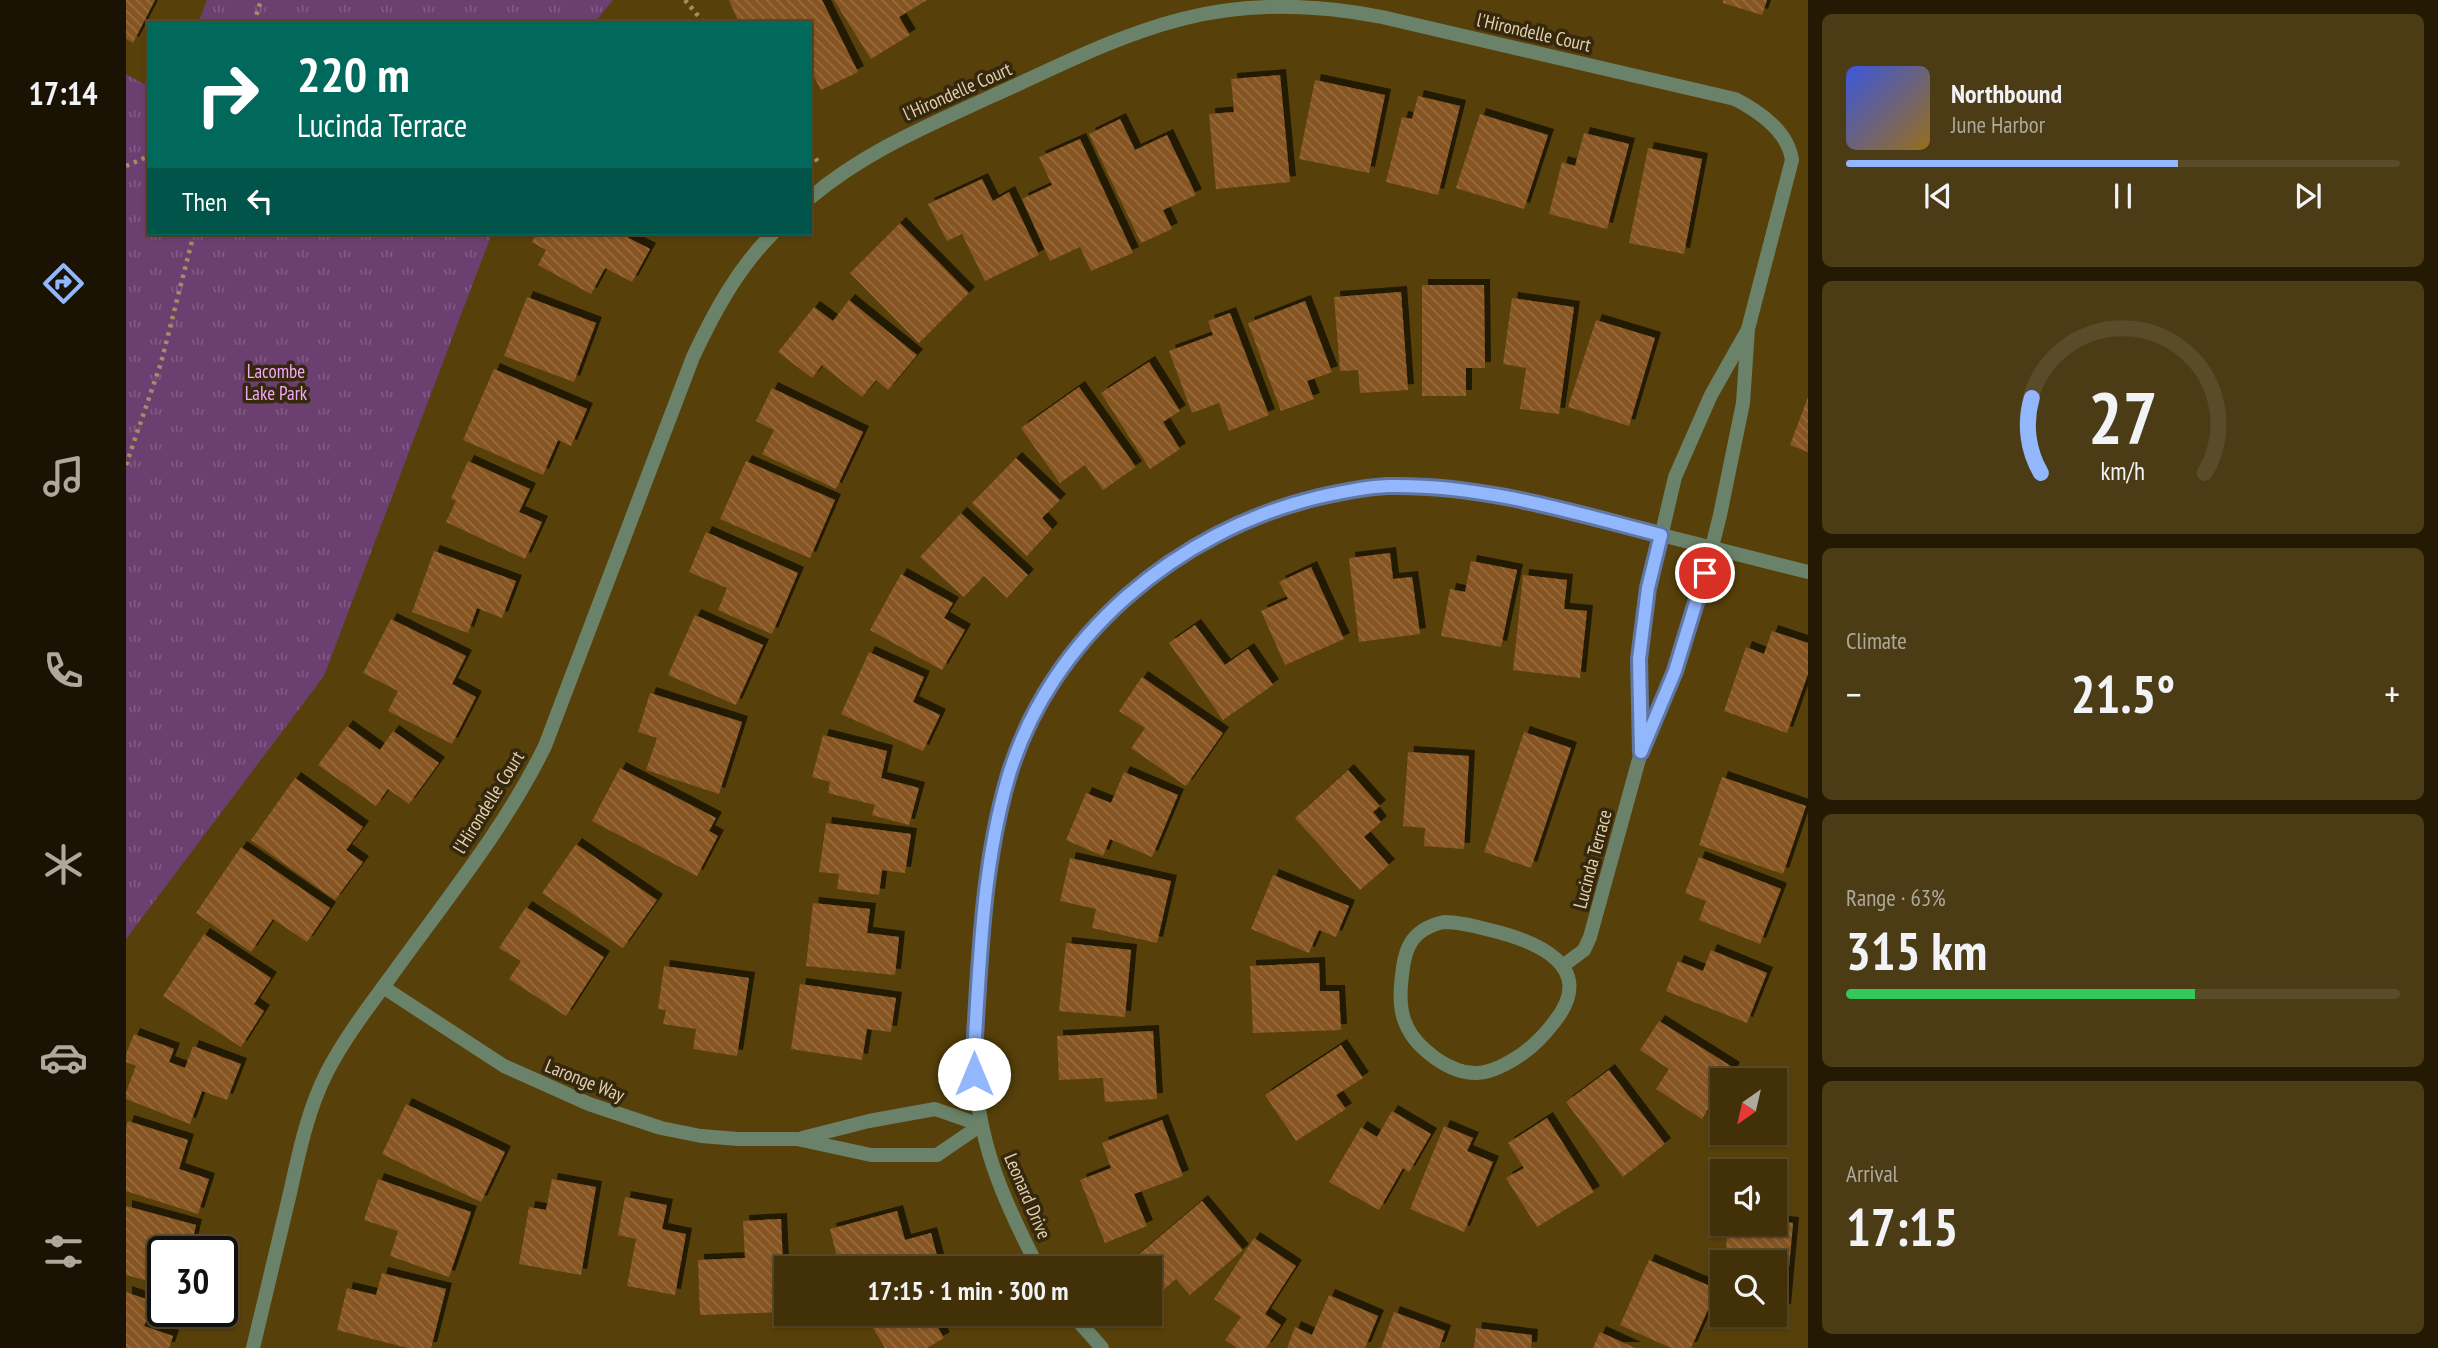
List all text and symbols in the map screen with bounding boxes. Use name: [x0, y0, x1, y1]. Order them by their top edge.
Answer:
street label: l'Hirondelle Court: [1475, 7, 1594, 57]
text: 220 m: [297, 42, 410, 106]
icon: right: [182, 49, 273, 140]
street label: l'Hirondelle Court: [899, 56, 1016, 126]
text: 17:14: [28, 72, 98, 114]
text: Northbound: [1951, 77, 2062, 110]
text: Lucinda Terrace: [297, 104, 467, 146]
text: June Harbor: [1951, 110, 2045, 139]
icon: previous: [1919, 177, 1957, 215]
icon: pause: [2104, 177, 2142, 215]
icon: next: [2289, 177, 2327, 215]
icon: left: [241, 182, 279, 220]
text: Then: [182, 185, 227, 218]
icon: directions: [39, 259, 88, 308]
park label: Lacombe Lake Park: [245, 359, 308, 405]
text: 27: [2088, 370, 2158, 464]
icon: music: [39, 452, 88, 501]
text: km/h: [2101, 455, 2145, 487]
pin: [1675, 543, 1735, 603]
icon: arrive: [1686, 554, 1724, 592]
text: Climate: [1846, 626, 1907, 655]
icon: phone: [39, 646, 88, 695]
text: 21.5°: [2071, 660, 2175, 727]
text: −: [1846, 669, 1862, 718]
text: +: [2384, 669, 2400, 718]
street label: l'Hirondelle Court: [447, 746, 529, 858]
street label: Lucinda Terrace: [1567, 807, 1617, 911]
icon: climate: [39, 840, 88, 889]
text: Range · 63%: [1846, 883, 1946, 912]
text: 315 km: [1846, 917, 1987, 984]
icon: car: [39, 1033, 88, 1082]
position arrow: [937, 1037, 1011, 1111]
street label: Laronge Way: [542, 1053, 629, 1107]
north arrow: [1710, 1068, 1787, 1144]
map controls: [1710, 1068, 1787, 1327]
street label: Leonard Drive: [999, 1149, 1057, 1243]
button: sound: [1710, 1159, 1787, 1236]
text: Arrival: [1846, 1159, 1898, 1188]
text: 17:15: [1846, 1193, 1958, 1260]
icon: filters: [39, 1227, 88, 1276]
speed limit sign: 30: [147, 1236, 238, 1327]
button: search: [1710, 1250, 1787, 1327]
text: 17:15 · 1 min · 300 m: [868, 1274, 1068, 1307]

